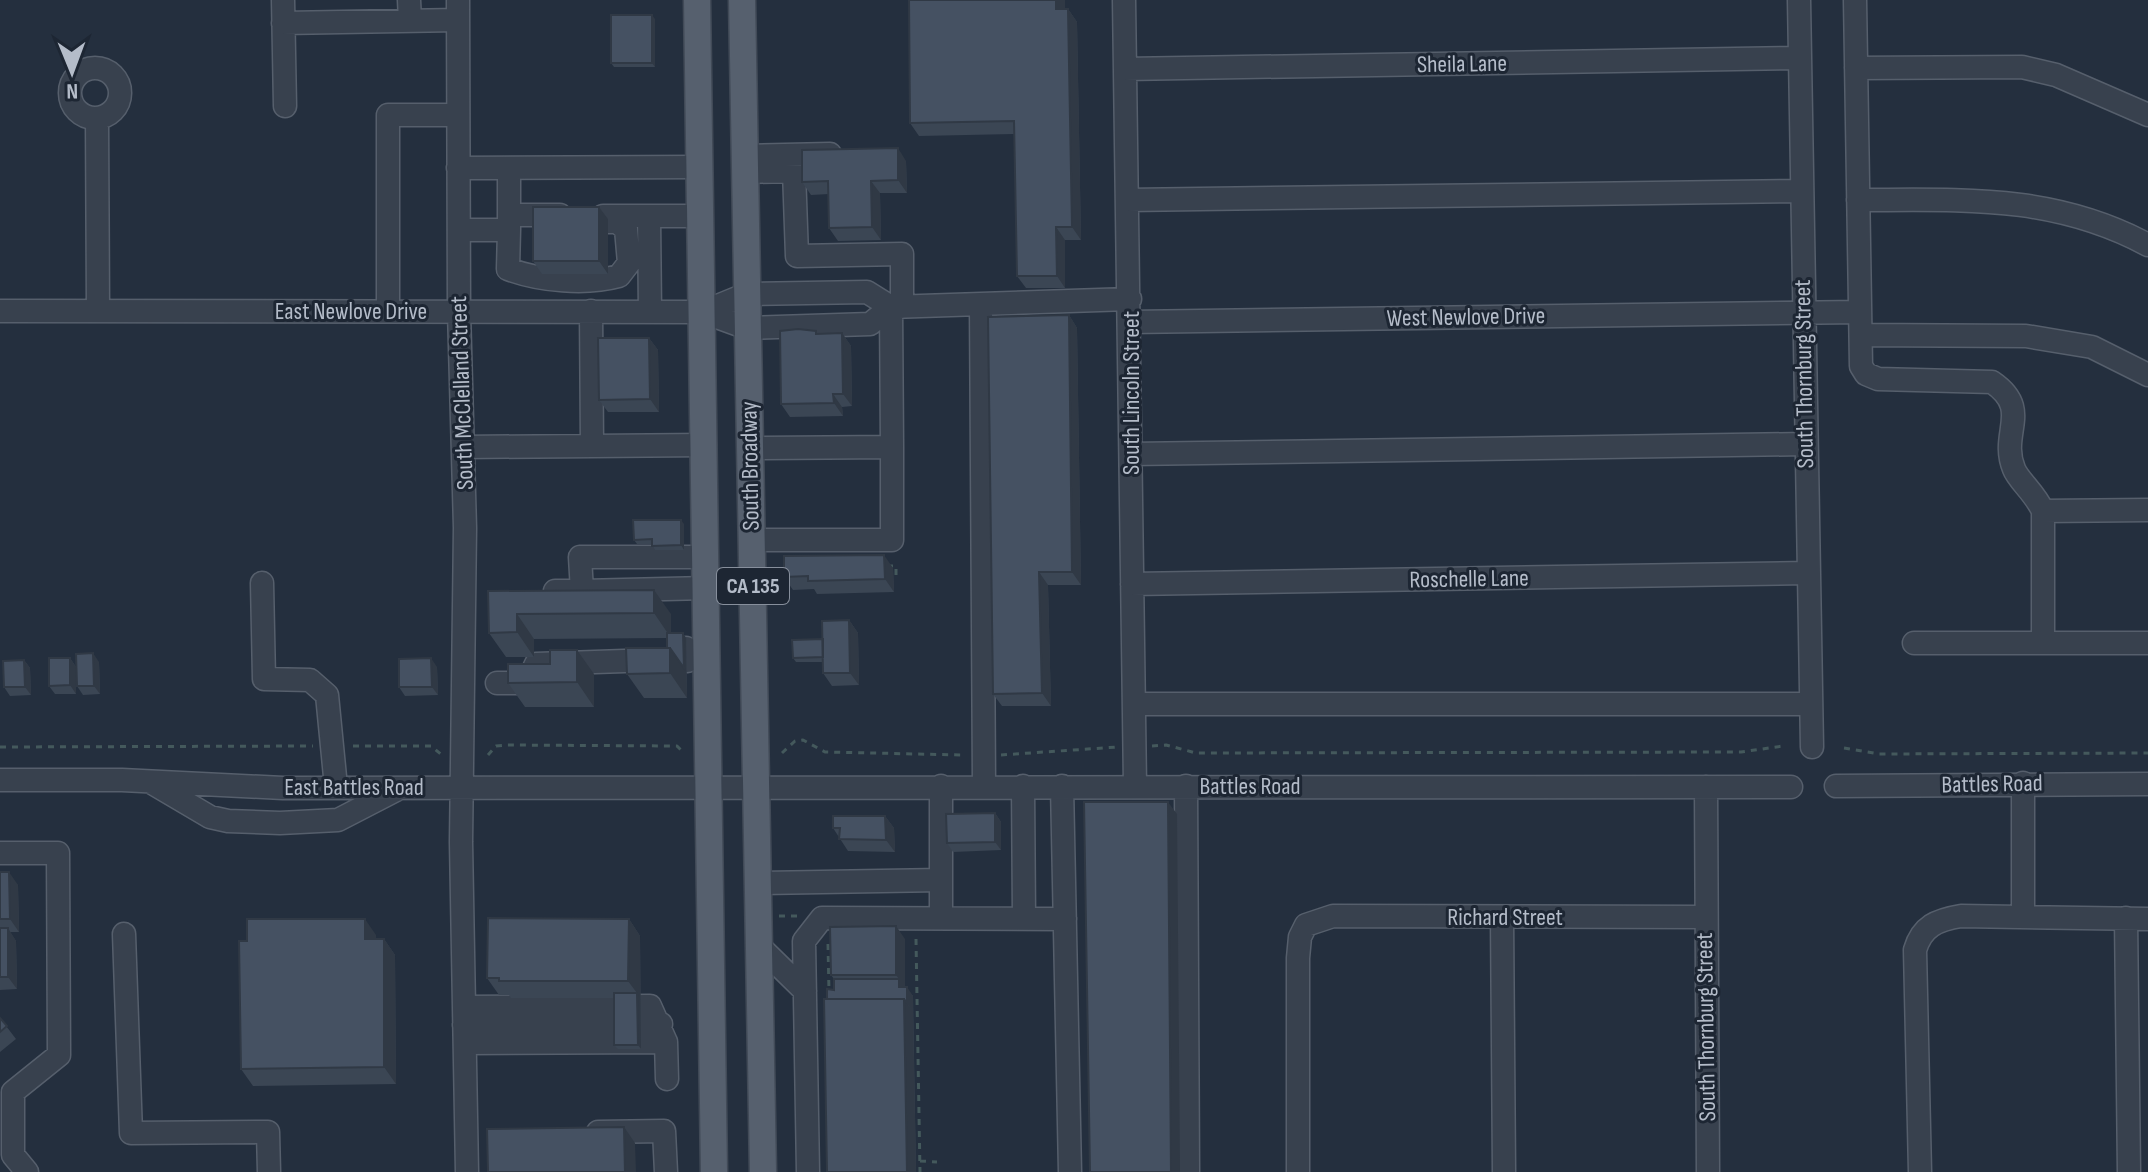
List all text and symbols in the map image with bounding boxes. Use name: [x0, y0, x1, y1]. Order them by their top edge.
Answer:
north arrow: [32, 32, 112, 112]
street label: Sheila Lane: [1417, 49, 1507, 79]
text: N: [66, 77, 78, 104]
street label: South Thornburg Street: [1788, 279, 1820, 469]
street label: South McClelland Street: [444, 295, 480, 491]
street label: East Newlove Drive: [275, 297, 427, 326]
street label: West Newlove Drive: [1386, 301, 1546, 333]
street label: South Lincoln Street: [1117, 311, 1146, 475]
street label: South Broadway: [734, 401, 766, 531]
street label: Roschelle Lane: [1409, 563, 1529, 595]
road number: CA 135: [717, 568, 789, 604]
street label: Battles Road: [1941, 769, 2043, 799]
street label: Battles Road: [1199, 772, 1301, 801]
street label: East Battles Road: [284, 773, 424, 802]
street label: Richard Street: [1447, 903, 1563, 932]
street label: South Thornburg Street: [1690, 932, 1722, 1122]

